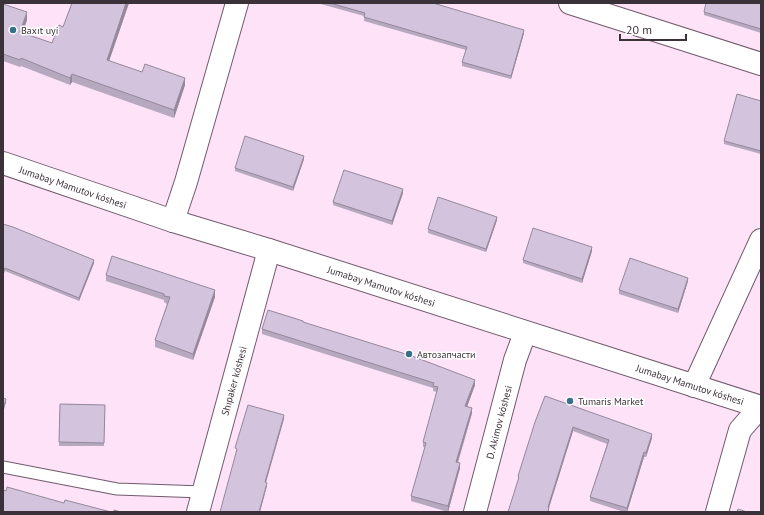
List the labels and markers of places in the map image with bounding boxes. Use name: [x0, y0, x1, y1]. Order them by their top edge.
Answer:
place label: Baxıt uyi: [21, 24, 58, 37]
marker: Baxıt uyi: [8, 25, 18, 35]
place label: Автозапчасти: [417, 348, 475, 361]
marker: Автозапчасти: [404, 349, 414, 359]
place label: Tumaris Market: [578, 395, 644, 408]
marker: Tumaris Market: [565, 396, 575, 406]

